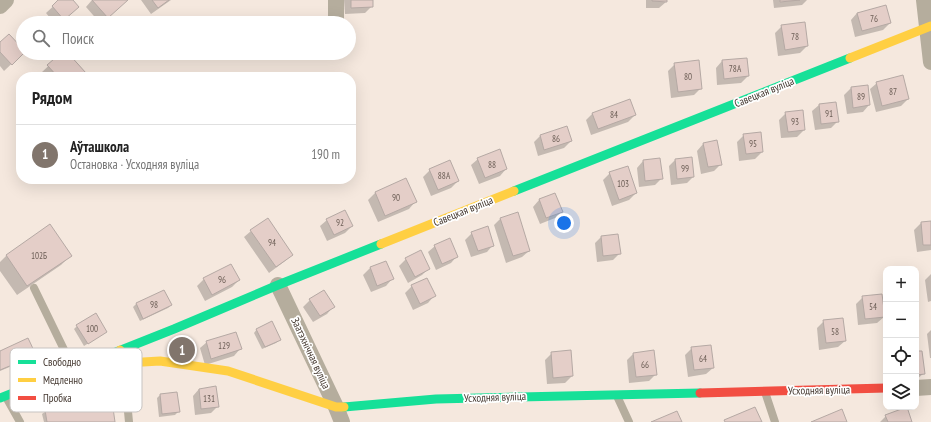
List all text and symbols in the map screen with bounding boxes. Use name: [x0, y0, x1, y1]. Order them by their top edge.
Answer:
house number: 76: [870, 13, 878, 24]
search box: [16, 16, 356, 60]
icon: search: [30, 27, 52, 49]
text: Поиск: [62, 29, 94, 48]
house number: 78: [791, 31, 799, 42]
house number: 78А: [729, 63, 742, 74]
house number: 80: [684, 71, 692, 82]
street label: Савецкая вуліца: [732, 74, 796, 110]
house number: 87: [889, 86, 897, 97]
text: Рядом: [32, 87, 72, 109]
house number: 89: [857, 91, 865, 102]
house number: 91: [825, 108, 833, 119]
house number: 84: [610, 109, 618, 120]
house number: 93: [791, 116, 799, 127]
house number: 86: [552, 133, 560, 144]
text: Аўташкола: [70, 137, 129, 156]
house number: 95: [749, 138, 757, 149]
text: 1: [42, 146, 48, 163]
text: 190 m: [311, 146, 340, 163]
text: Остановка · Усходняя вуліца: [70, 156, 199, 173]
house number: 88: [488, 159, 496, 170]
house number: 99: [681, 163, 689, 174]
house number: 88А: [438, 170, 451, 181]
house number: 103: [617, 178, 629, 189]
house number: 90: [392, 192, 400, 203]
street label: Савецкая вуліца: [431, 193, 495, 229]
your location: [554, 213, 574, 233]
house number: 92: [336, 217, 344, 228]
house number: 94: [268, 237, 276, 248]
house number: 102Б: [31, 250, 47, 261]
map controls: [883, 266, 919, 410]
button: +: [883, 266, 919, 302]
house number: 96: [218, 274, 226, 285]
house number: 98: [150, 299, 158, 310]
house number: 54: [869, 301, 877, 312]
button: −: [883, 302, 919, 338]
street label: Заатэхнічная вуліца: [288, 315, 334, 391]
house number: 100: [86, 323, 98, 334]
house number: 58: [831, 326, 839, 337]
pin: 1: [169, 335, 195, 365]
button: locate: [883, 338, 919, 374]
house number: 129: [218, 340, 230, 351]
legend: [10, 348, 142, 412]
house number: 64: [699, 353, 707, 364]
text: Свободно: [43, 355, 81, 369]
house number: 66: [641, 359, 649, 370]
text: Медленно: [43, 373, 83, 387]
button: layers: [883, 374, 919, 410]
street label: Усходняя вуліца: [788, 382, 850, 398]
street label: Усходняя вуліца: [464, 389, 526, 405]
text: Пробка: [43, 391, 72, 405]
house number: 131: [203, 393, 215, 404]

